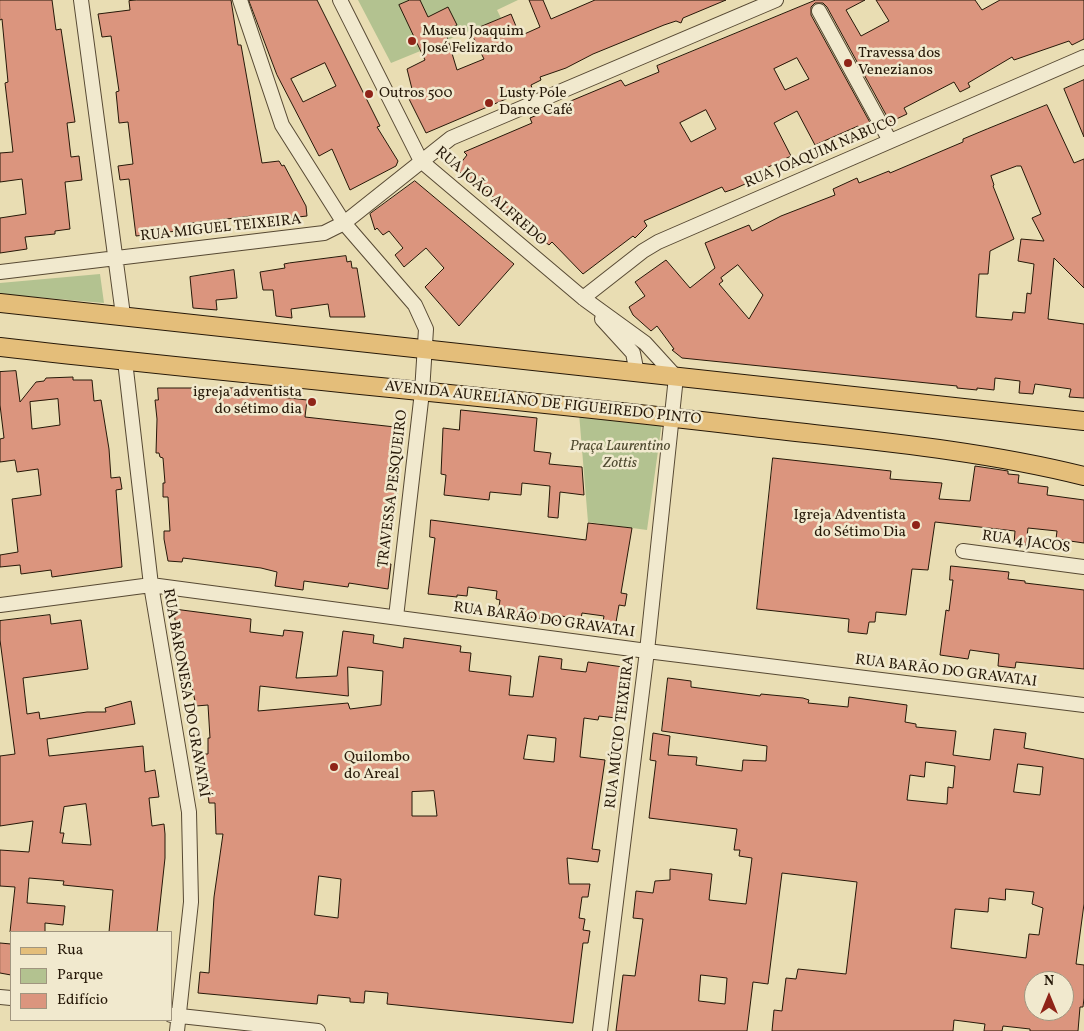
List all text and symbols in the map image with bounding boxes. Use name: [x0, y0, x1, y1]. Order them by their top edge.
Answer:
place label: Museu Joaquim José Felizardo: [422, 23, 524, 58]
marker: Museu Joaquim José Felizardo: [406, 35, 418, 47]
place label: Travessa dos Venezianos: [858, 45, 941, 80]
marker: Travessa dos Venezianos: [842, 57, 854, 69]
place label: Outros 500: [379, 85, 453, 103]
place label: Lusty Pole Dance Café: [499, 85, 573, 120]
marker: Outros 500: [363, 88, 375, 100]
marker: Lusty Pole Dance Café: [483, 97, 495, 109]
street label: RUA JOAQUIM NABUCO: [742, 113, 900, 193]
street label: RUA JOÃO ALFREDO: [431, 144, 549, 250]
street label: RUA MIGUEL TEIXEIRA: [140, 212, 302, 246]
street label: AVENIDA AURELIANO DE FIGUEIREDO PINTO: [384, 378, 702, 430]
place label: igreja adventista do sétimo dia: [193, 384, 302, 419]
marker: igreja adventista do sétimo dia: [306, 396, 318, 408]
street label: TRAVESSA PESQUEIRO: [375, 409, 413, 569]
park label: Praça Laurentino Zottis: [570, 438, 670, 473]
place label: Igreja Adventista do Sétimo Dia: [793, 507, 906, 542]
marker: Igreja Adventista do Sétimo Dia: [910, 519, 922, 531]
street label: RUA 4 JACOS: [981, 528, 1071, 558]
street label: RUA BARONESA DO GRAVATAÍ: [158, 587, 212, 799]
street label: RUA BARÃO DO GRAVATAI: [452, 599, 636, 643]
street label: RUA BARÃO DO GRAVATAI: [854, 652, 1038, 692]
street label: RUA MÚCIO TEIXEIRA: [603, 654, 639, 810]
place label: Quilombo do Areal: [344, 749, 410, 784]
marker: Quilombo do Areal: [328, 761, 340, 773]
legend: [10, 931, 172, 1021]
text: Rua: [57, 940, 83, 961]
text: Parque: [57, 965, 103, 986]
north arrow: [1024, 971, 1074, 1021]
text: N: [1044, 972, 1054, 991]
text: Edifício: [57, 990, 108, 1011]

